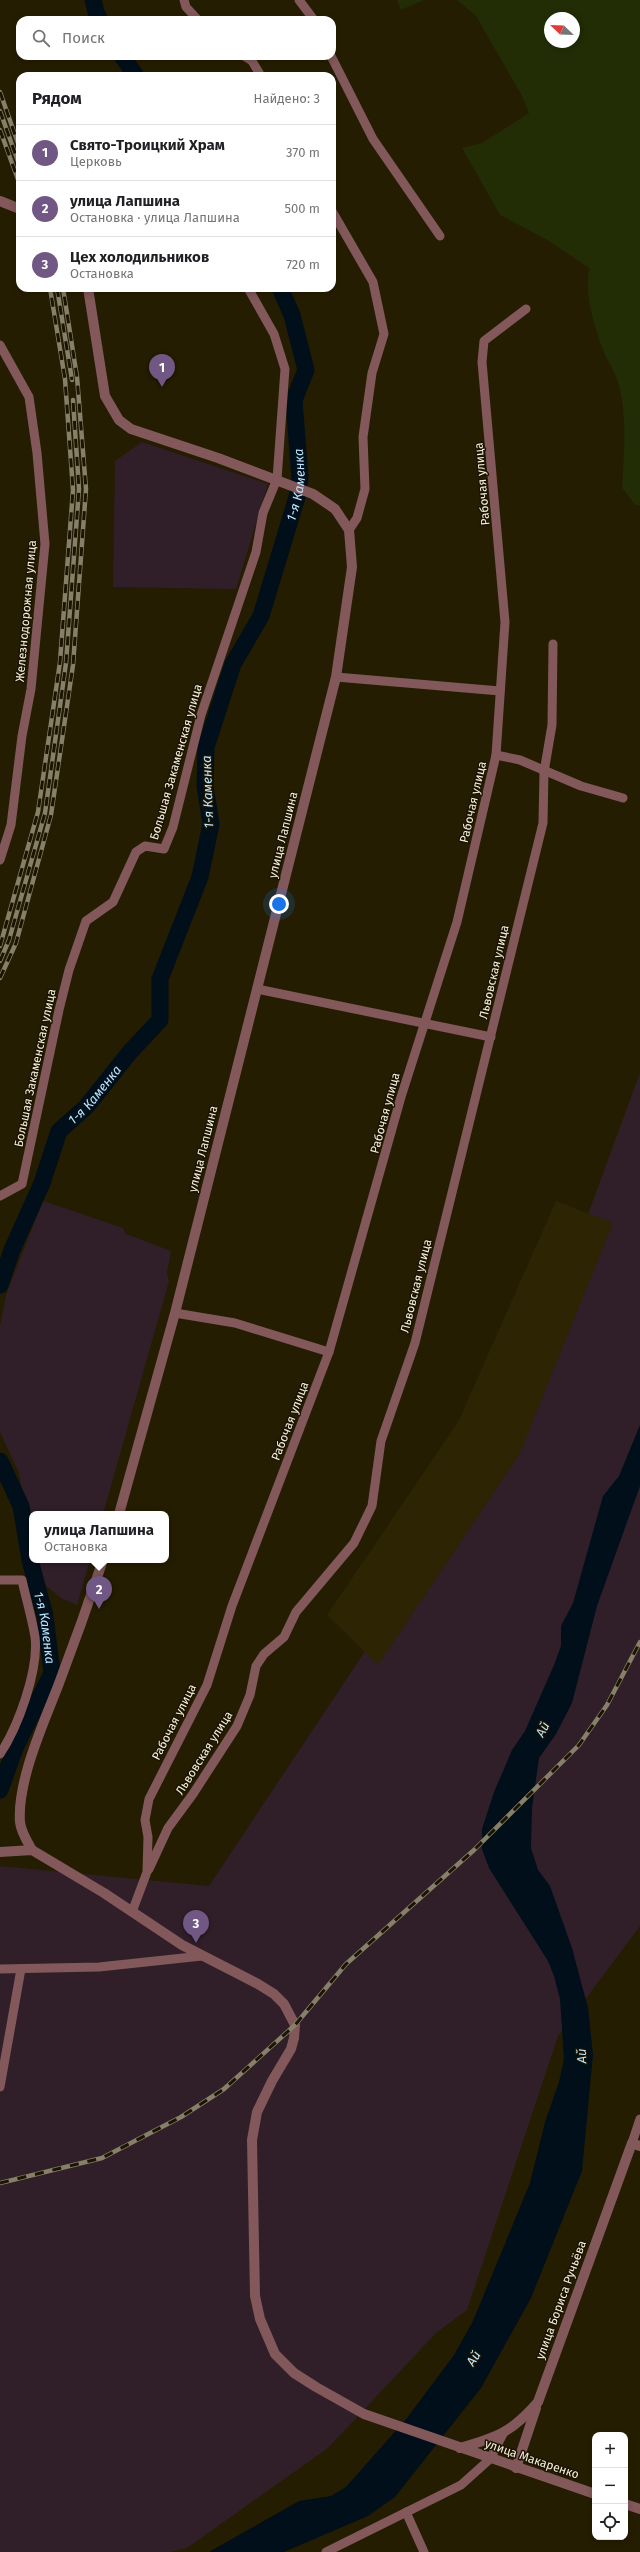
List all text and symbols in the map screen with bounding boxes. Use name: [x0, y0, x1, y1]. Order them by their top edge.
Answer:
north arrow: [544, 12, 580, 48]
search box: [16, 16, 336, 60]
icon: search: [30, 27, 52, 49]
text: Поиск: [62, 29, 105, 47]
text: Рядом: [32, 88, 82, 109]
text: Найдено: 3: [254, 91, 320, 106]
text: Свято-Троицкий Храм: [70, 136, 225, 154]
text: 1: [42, 145, 48, 160]
text: 370 m: [286, 145, 320, 160]
text: Церковь: [70, 154, 122, 169]
text: улица Лапшина: [70, 192, 180, 210]
text: 2: [42, 201, 48, 216]
text: 500 m: [284, 201, 320, 216]
text: Остановка · улица Лапшина: [70, 210, 240, 225]
text: Цех холодильников: [70, 248, 209, 266]
text: 3: [42, 257, 48, 272]
text: 720 m: [286, 257, 320, 272]
text: Остановка: [70, 266, 134, 281]
pin: 1: [149, 354, 175, 387]
street label: Рабочая улица: [471, 442, 493, 526]
water label: 1-я Каменка: [283, 448, 308, 523]
street label: Железнодорожная улица: [13, 539, 39, 683]
street label: Большая Закаменская улица: [147, 682, 205, 842]
water label: 1-я Каменка: [199, 755, 216, 829]
street label: Рабочая улица: [457, 760, 489, 844]
street label: улица Лапшина: [265, 790, 301, 880]
your location: [269, 894, 289, 914]
street label: Львовская улица: [476, 924, 512, 1020]
street label: Большая Закаменская улица: [11, 988, 59, 1148]
water label: 1-я Каменка: [65, 1063, 124, 1127]
street label: Рабочая улица: [367, 1071, 403, 1155]
street label: улица Лапшина: [185, 1104, 221, 1194]
street label: Львовская улица: [398, 1238, 434, 1334]
street label: Рабочая улица: [269, 1380, 311, 1462]
popup: [29, 1511, 169, 1563]
text: улица Лапшина: [44, 1521, 154, 1539]
text: Остановка: [44, 1539, 108, 1554]
pin: 2: [86, 1576, 112, 1609]
water label: 1-я Каменка: [31, 1590, 58, 1665]
street label: Рабочая улица: [149, 1682, 199, 1762]
street label: Львовская улица: [173, 1709, 235, 1797]
water label: Ай: [532, 1719, 553, 1740]
pin: 3: [183, 1910, 209, 1943]
water label: Ай: [574, 2048, 589, 2065]
street label: улица Бориса Ручьёва: [533, 2239, 589, 2361]
water label: Ай: [463, 2348, 484, 2369]
map controls: [592, 2432, 628, 2540]
button: +: [592, 2432, 628, 2468]
street label: улица Макаренко: [483, 2436, 581, 2482]
button: −: [592, 2468, 628, 2504]
button: locate: [592, 2504, 628, 2540]

